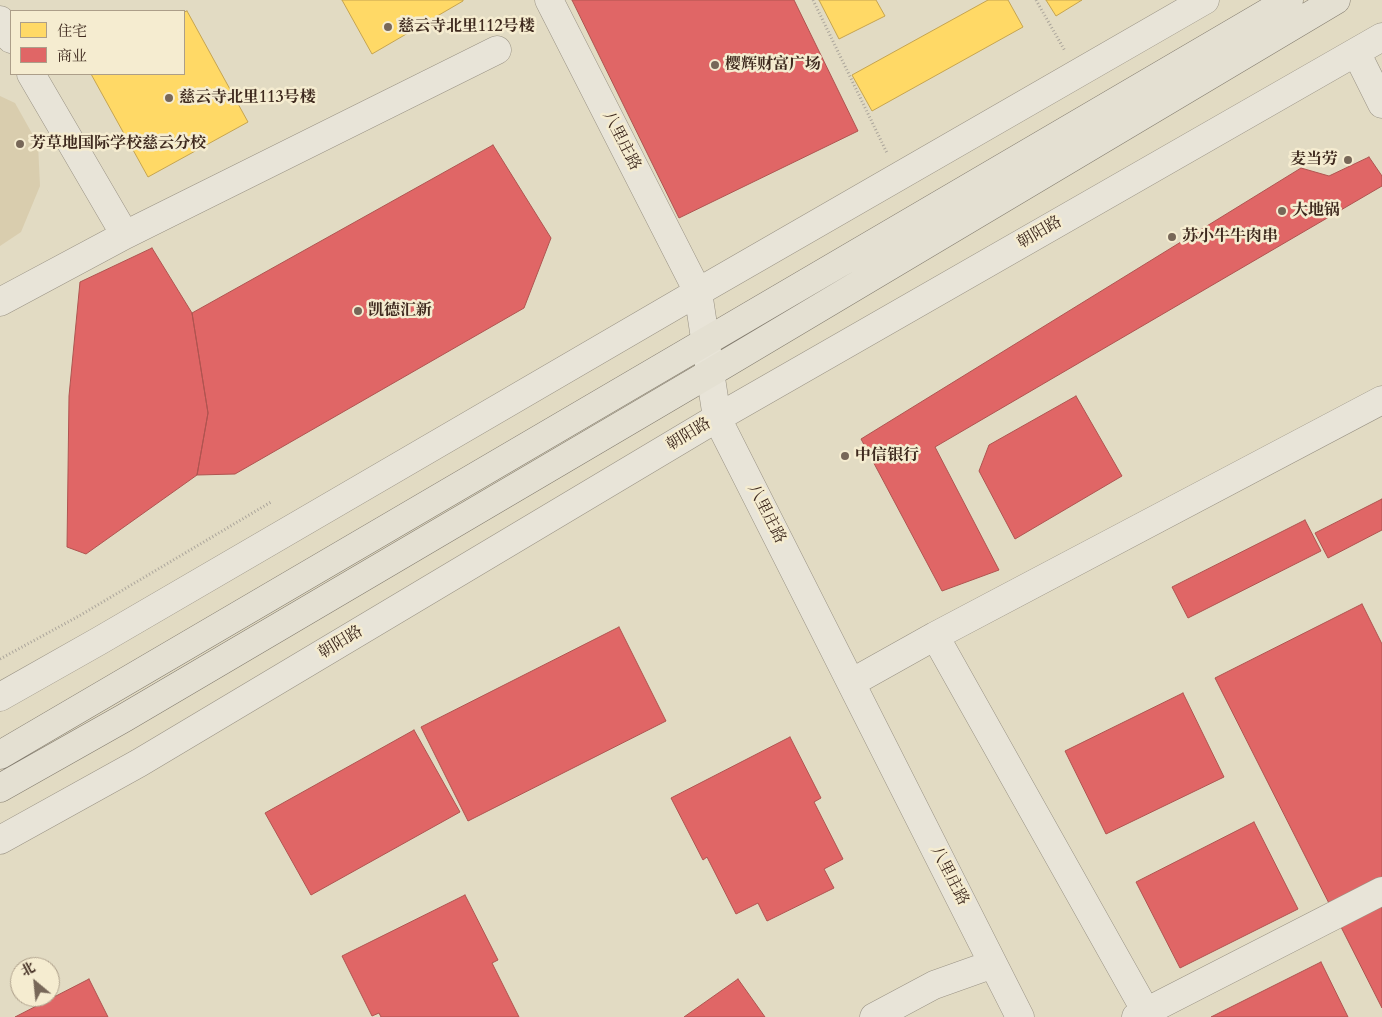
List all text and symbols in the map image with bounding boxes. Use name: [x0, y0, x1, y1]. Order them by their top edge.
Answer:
legend: [10, 10, 185, 75]
place label: 慈云寺北里112号楼: [398, 17, 535, 37]
text: 住宅: [57, 21, 87, 41]
marker: 慈云寺北里112号楼: [382, 21, 394, 33]
text: 商业: [57, 46, 87, 66]
place label: 樱辉财富广场: [725, 55, 821, 75]
marker: 樱辉财富广场: [709, 59, 721, 71]
place label: 慈云寺北里113号楼: [179, 88, 316, 108]
marker: 慈云寺北里113号楼: [163, 92, 175, 104]
street label: 八里庄路: [598, 108, 644, 174]
place label: 芳草地国际学校慈云分校: [30, 134, 206, 154]
marker: 芳草地国际学校慈云分校: [14, 138, 26, 150]
place label: 麦当劳: [1290, 150, 1338, 170]
marker: 麦当劳: [1342, 154, 1354, 166]
place label: 大地锅: [1292, 201, 1340, 221]
marker: 大地锅: [1276, 205, 1288, 217]
street label: 朝阳路: [1014, 213, 1066, 253]
place label: 苏小牛牛肉串: [1182, 227, 1278, 247]
marker: 苏小牛牛肉串: [1166, 231, 1178, 243]
place label: 凯德汇新: [368, 301, 432, 321]
marker: 凯德汇新: [352, 305, 364, 317]
street label: 朝阳路: [663, 414, 715, 456]
place label: 中信银行: [855, 446, 919, 466]
marker: 中信银行: [839, 450, 851, 462]
street label: 八里庄路: [743, 481, 789, 547]
street label: 朝阳路: [315, 622, 367, 664]
street label: 八里庄路: [926, 843, 972, 909]
north arrow: [10, 957, 60, 1007]
text: 北: [18, 958, 39, 981]

